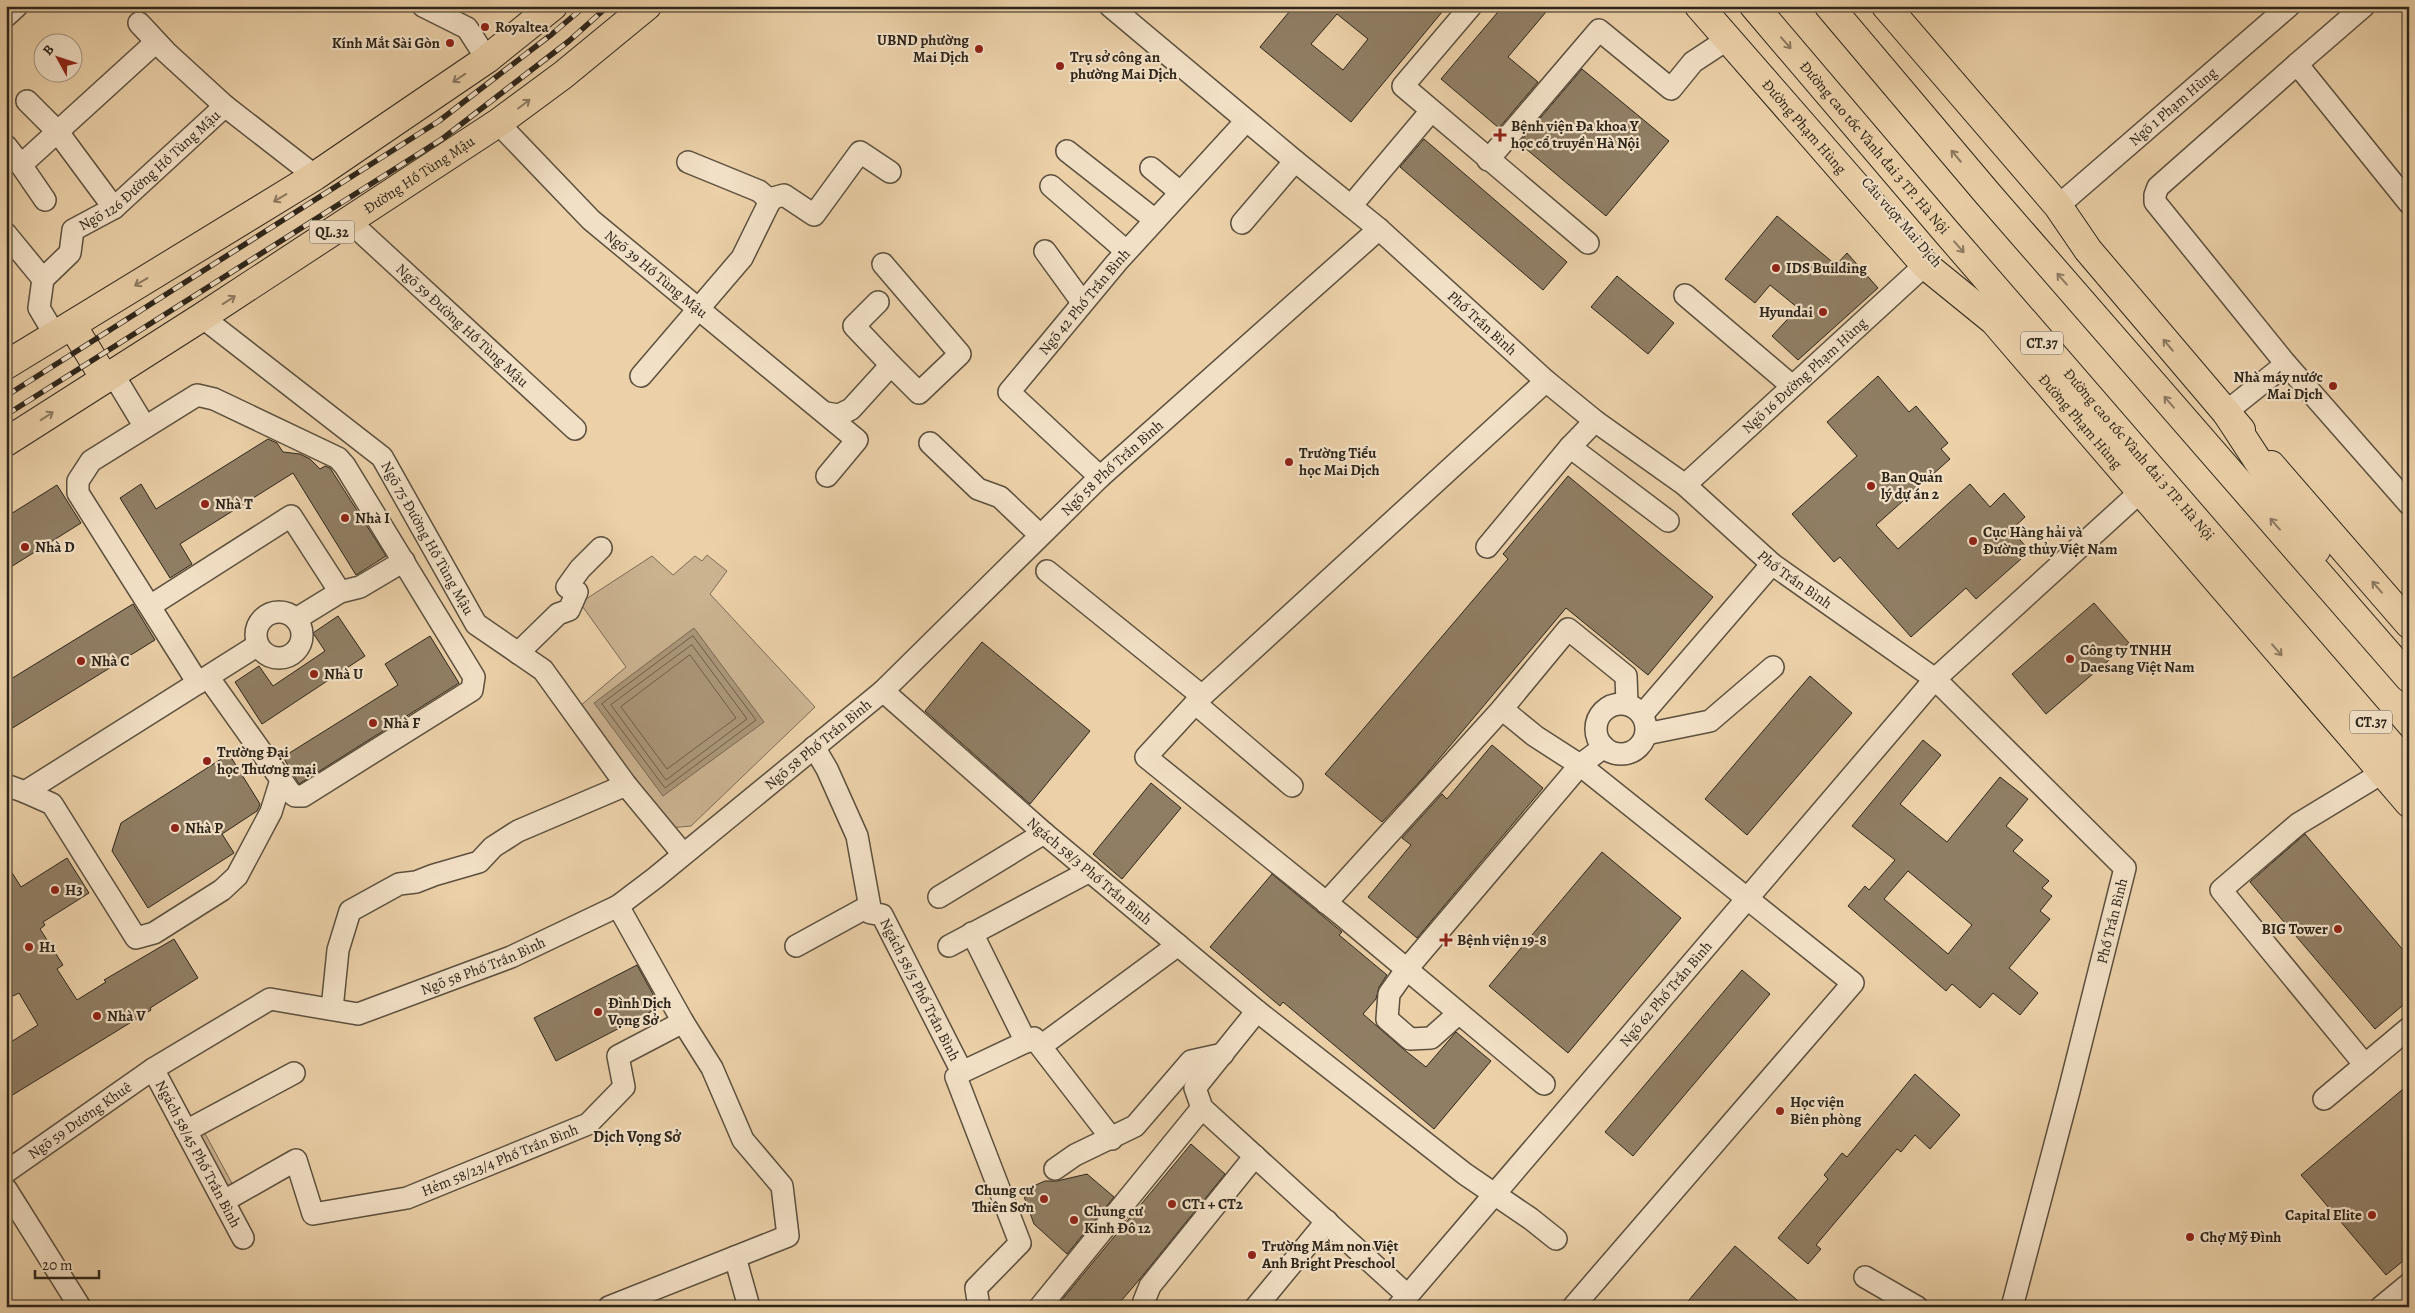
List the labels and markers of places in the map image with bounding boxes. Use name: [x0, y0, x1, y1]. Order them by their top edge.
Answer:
place label: Royaltea: [495, 17, 550, 37]
marker: Royaltea: [479, 21, 491, 33]
place label: UBND phường Mai Dịch: [877, 30, 969, 67]
place label: Kính Mắt Sài Gòn: [332, 33, 441, 53]
marker: Kính Mắt Sài Gòn: [444, 37, 456, 49]
marker: UBND phường Mai Dịch: [973, 43, 985, 55]
place label: Trụ sở công an phường Mai Dịch: [1070, 47, 1177, 84]
marker: Trụ sở công an phường Mai Dịch: [1054, 60, 1066, 72]
place label: Bệnh viện Đa khoa Y học cổ truyền Hà Nội: [1511, 116, 1640, 153]
marker: Bệnh viện Đa khoa Y học cổ truyền Hà Nội: [1493, 128, 1507, 142]
place label: IDS Building: [1786, 258, 1867, 278]
marker: IDS Building: [1770, 262, 1782, 274]
place label: Hyundai: [1759, 302, 1814, 322]
marker: Hyundai: [1817, 306, 1829, 318]
place label: Nhà máy nước Mai Dịch: [2233, 367, 2323, 404]
marker: Nhà máy nước Mai Dịch: [2327, 380, 2339, 392]
place label: Trường Tiểu học Mai Dịch: [1299, 443, 1380, 480]
marker: Trường Tiểu học Mai Dịch: [1283, 456, 1295, 468]
place label: Ban Quản lý dự án 2: [1881, 467, 1943, 504]
marker: Ban Quản lý dự án 2: [1865, 480, 1877, 492]
place label: Nhà T: [215, 494, 253, 514]
marker: Nhà T: [199, 498, 211, 510]
place label: Nhà I: [355, 508, 390, 528]
marker: Nhà I: [339, 512, 351, 524]
place label: Cục Hàng hải và Đường thủy Việt Nam: [1983, 522, 2118, 559]
marker: Cục Hàng hải và Đường thủy Việt Nam: [1967, 535, 1979, 547]
place label: Nhà D: [35, 537, 75, 557]
marker: Nhà D: [19, 541, 31, 553]
place label: Công ty TNHH Daesang Việt Nam: [2080, 640, 2195, 677]
place label: Nhà C: [91, 651, 129, 671]
marker: Công ty TNHH Daesang Việt Nam: [2064, 653, 2076, 665]
marker: Nhà C: [75, 655, 87, 667]
place label: Nhà U: [324, 664, 363, 684]
marker: Nhà U: [308, 668, 320, 680]
place label: Nhà F: [383, 713, 420, 733]
marker: Nhà F: [367, 717, 379, 729]
place label: Trường Đại học Thương mại: [217, 742, 317, 779]
marker: Trường Đại học Thương mại: [201, 755, 213, 767]
place label: Nhà P: [185, 818, 223, 838]
marker: Nhà P: [169, 822, 181, 834]
place label: H3: [65, 880, 83, 900]
marker: H3: [49, 884, 61, 896]
place label: BIG Tower: [2261, 919, 2328, 939]
marker: BIG Tower: [2332, 923, 2344, 935]
place label: Bệnh viện 19-8: [1457, 930, 1547, 950]
marker: Bệnh viện 19-8: [1439, 933, 1453, 947]
place label: H1: [39, 937, 56, 957]
marker: H1: [23, 941, 35, 953]
place label: Đình Dịch Vọng Sở: [607, 993, 671, 1030]
place label: Nhà V: [107, 1006, 146, 1026]
marker: Đình Dịch Vọng Sở: [592, 1006, 604, 1018]
marker: Nhà V: [91, 1010, 103, 1022]
place label: Học viện Biên phòng: [1790, 1092, 1862, 1129]
marker: Học viện Biên phòng: [1774, 1105, 1786, 1117]
place label: Chung cư Thiên Sơn: [972, 1180, 1035, 1217]
marker: Chung cư Thiên Sơn: [1038, 1193, 1050, 1205]
place label: CT1 + CT2: [1182, 1194, 1244, 1214]
marker: CT1 + CT2: [1166, 1198, 1178, 1210]
place label: Chung cư Kinh Đô 12: [1084, 1201, 1151, 1238]
place label: Capital Elite: [2285, 1205, 2362, 1225]
marker: Capital Elite: [2366, 1209, 2378, 1221]
marker: Chung cư Kinh Đô 12: [1068, 1214, 1080, 1226]
place label: Chợ Mỹ Đình: [2200, 1227, 2281, 1247]
marker: Chợ Mỹ Đình: [2184, 1231, 2196, 1243]
place label: Trường Mầm non Việt Anh Bright Preschool: [1261, 1236, 1399, 1273]
marker: Trường Mầm non Việt Anh Bright Preschool: [1246, 1249, 1258, 1261]

